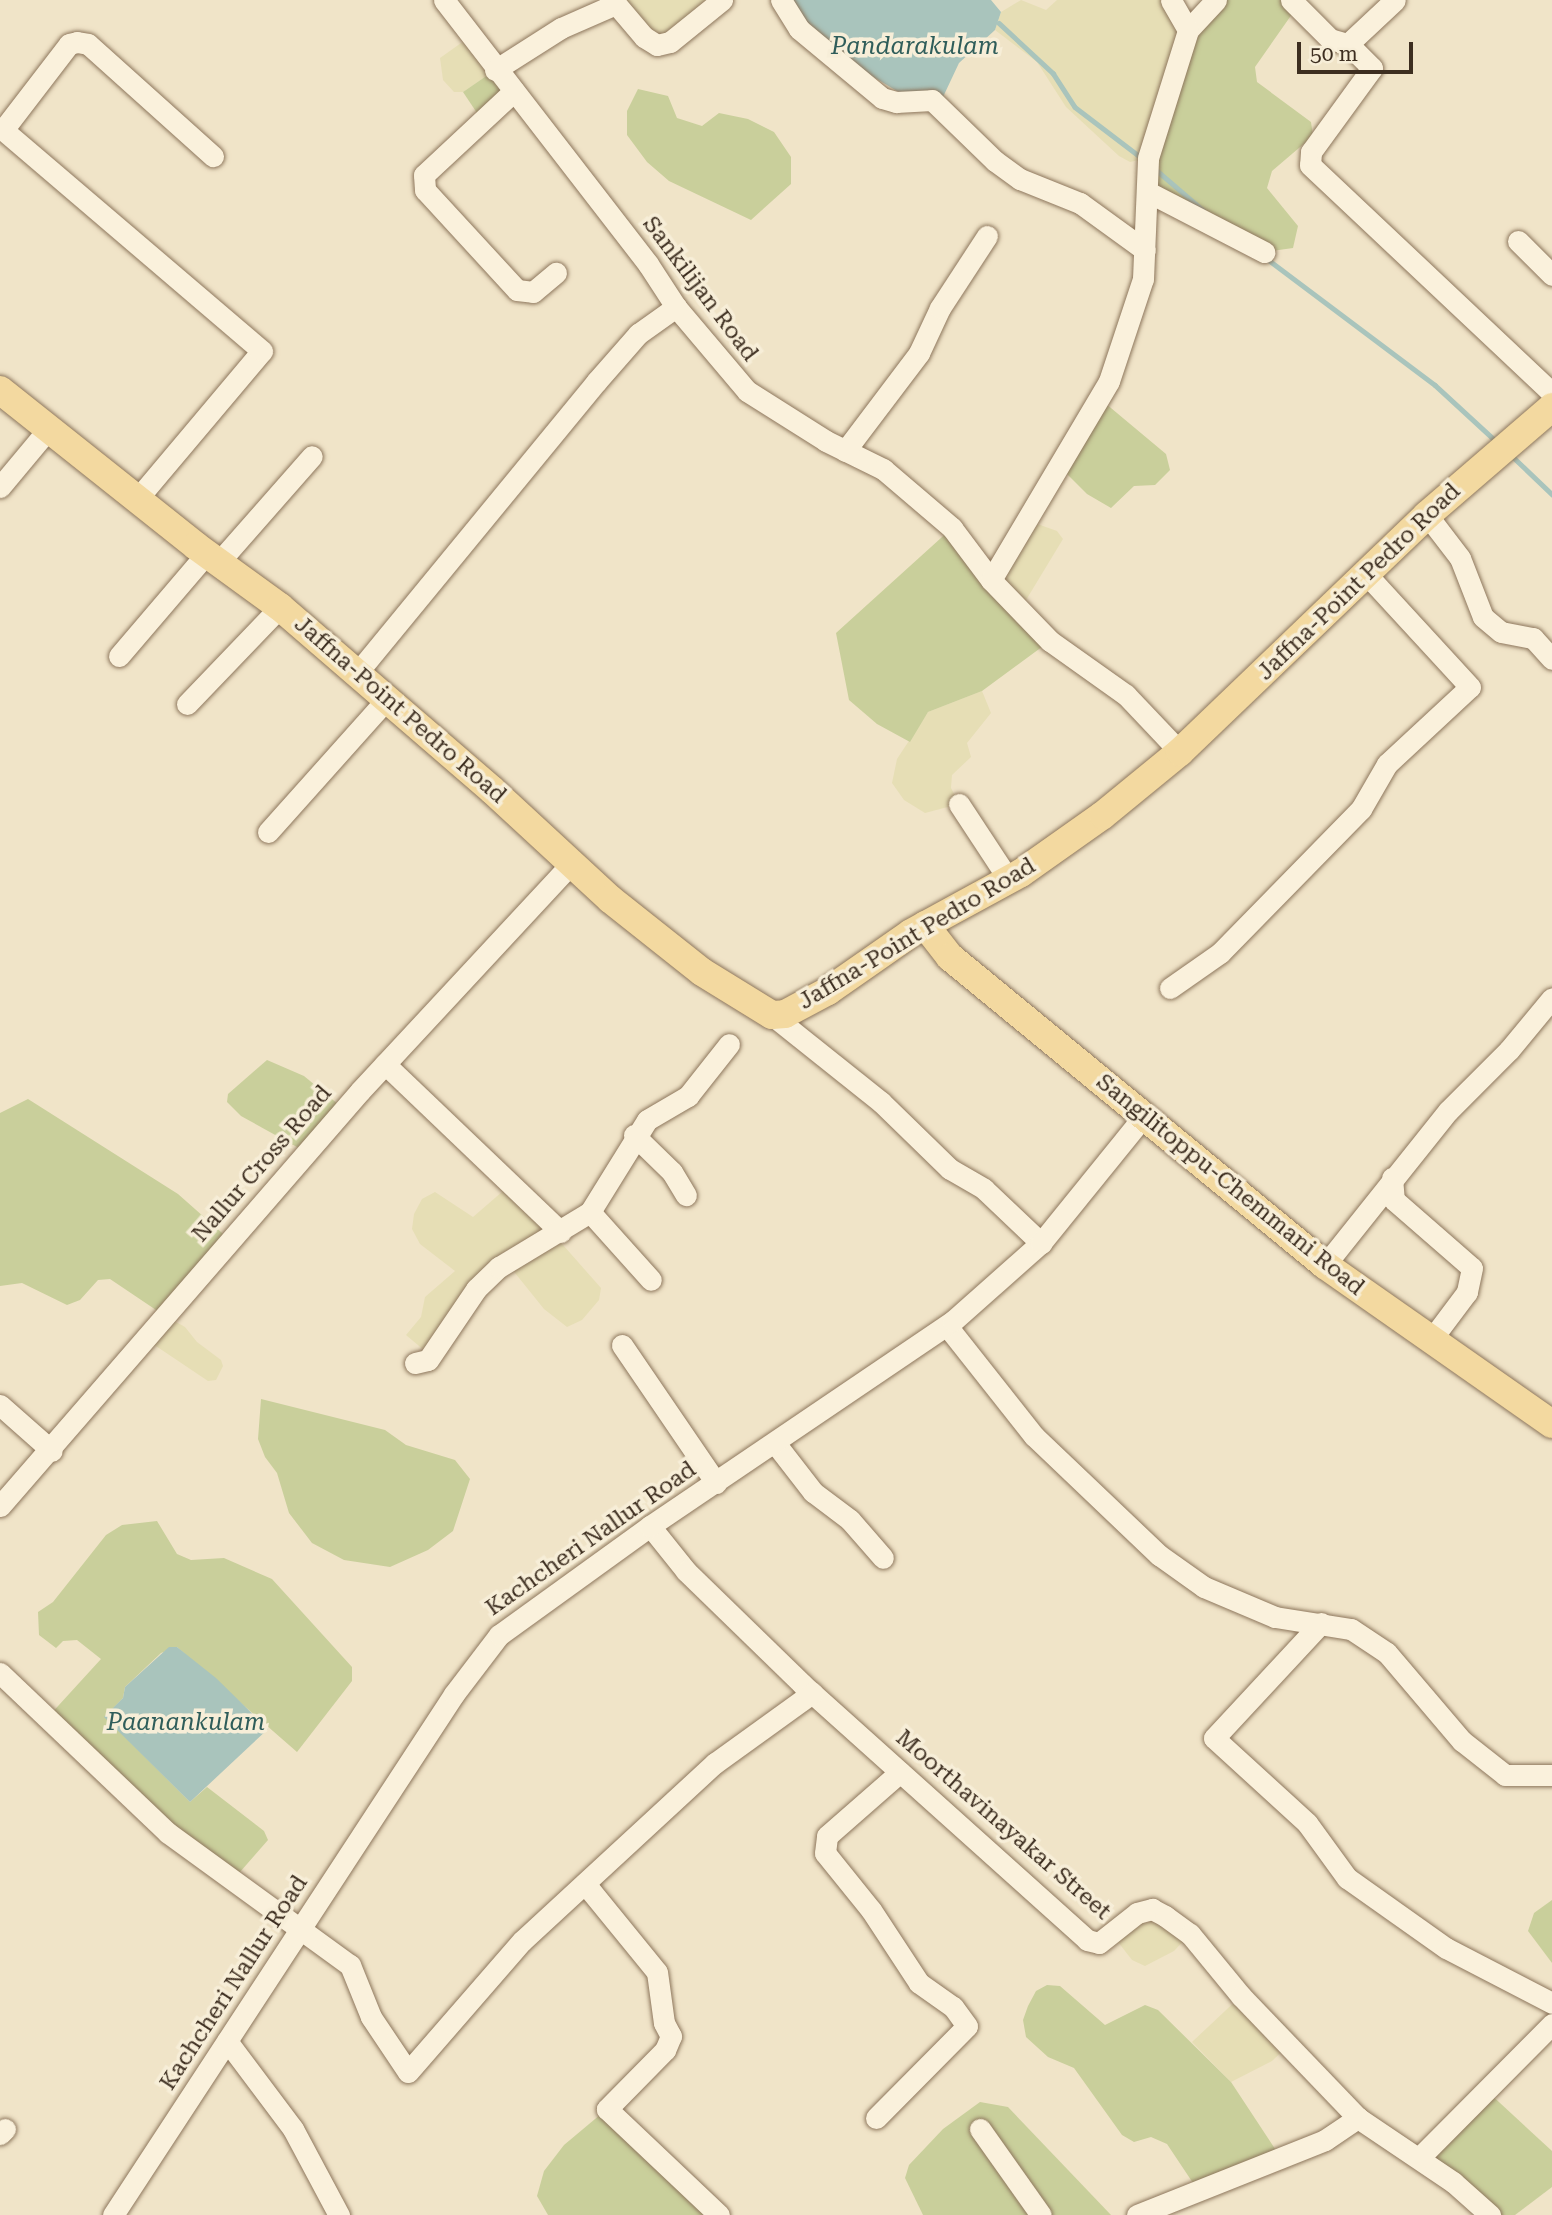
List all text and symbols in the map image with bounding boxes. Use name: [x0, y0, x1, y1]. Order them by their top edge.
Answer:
scale bar: [1300, 28, 1416, 72]
water label: Pandarakulam: [831, 33, 999, 61]
text: 50 m: [1310, 42, 1358, 66]
street label: Sankilijan Road: [637, 211, 763, 367]
street label: Jaffna-Point Pedro Road: [1252, 478, 1466, 686]
street label: Jaffna-Point Pedro Road: [289, 611, 511, 809]
street label: Jaffna-Point Pedro Road: [794, 852, 1040, 1016]
street label: Sangilitoppu-Chemmani Road: [1091, 1068, 1369, 1302]
street label: Nallur Cross Road: [187, 1080, 337, 1248]
street label: Kachcheri Nallur Road: [481, 1456, 701, 1622]
water label: Paanankulam: [107, 1709, 265, 1737]
street label: Moorthavinayakar Street: [890, 1724, 1116, 1926]
street label: Kachcheri Nallur Road: [154, 1871, 314, 2095]

